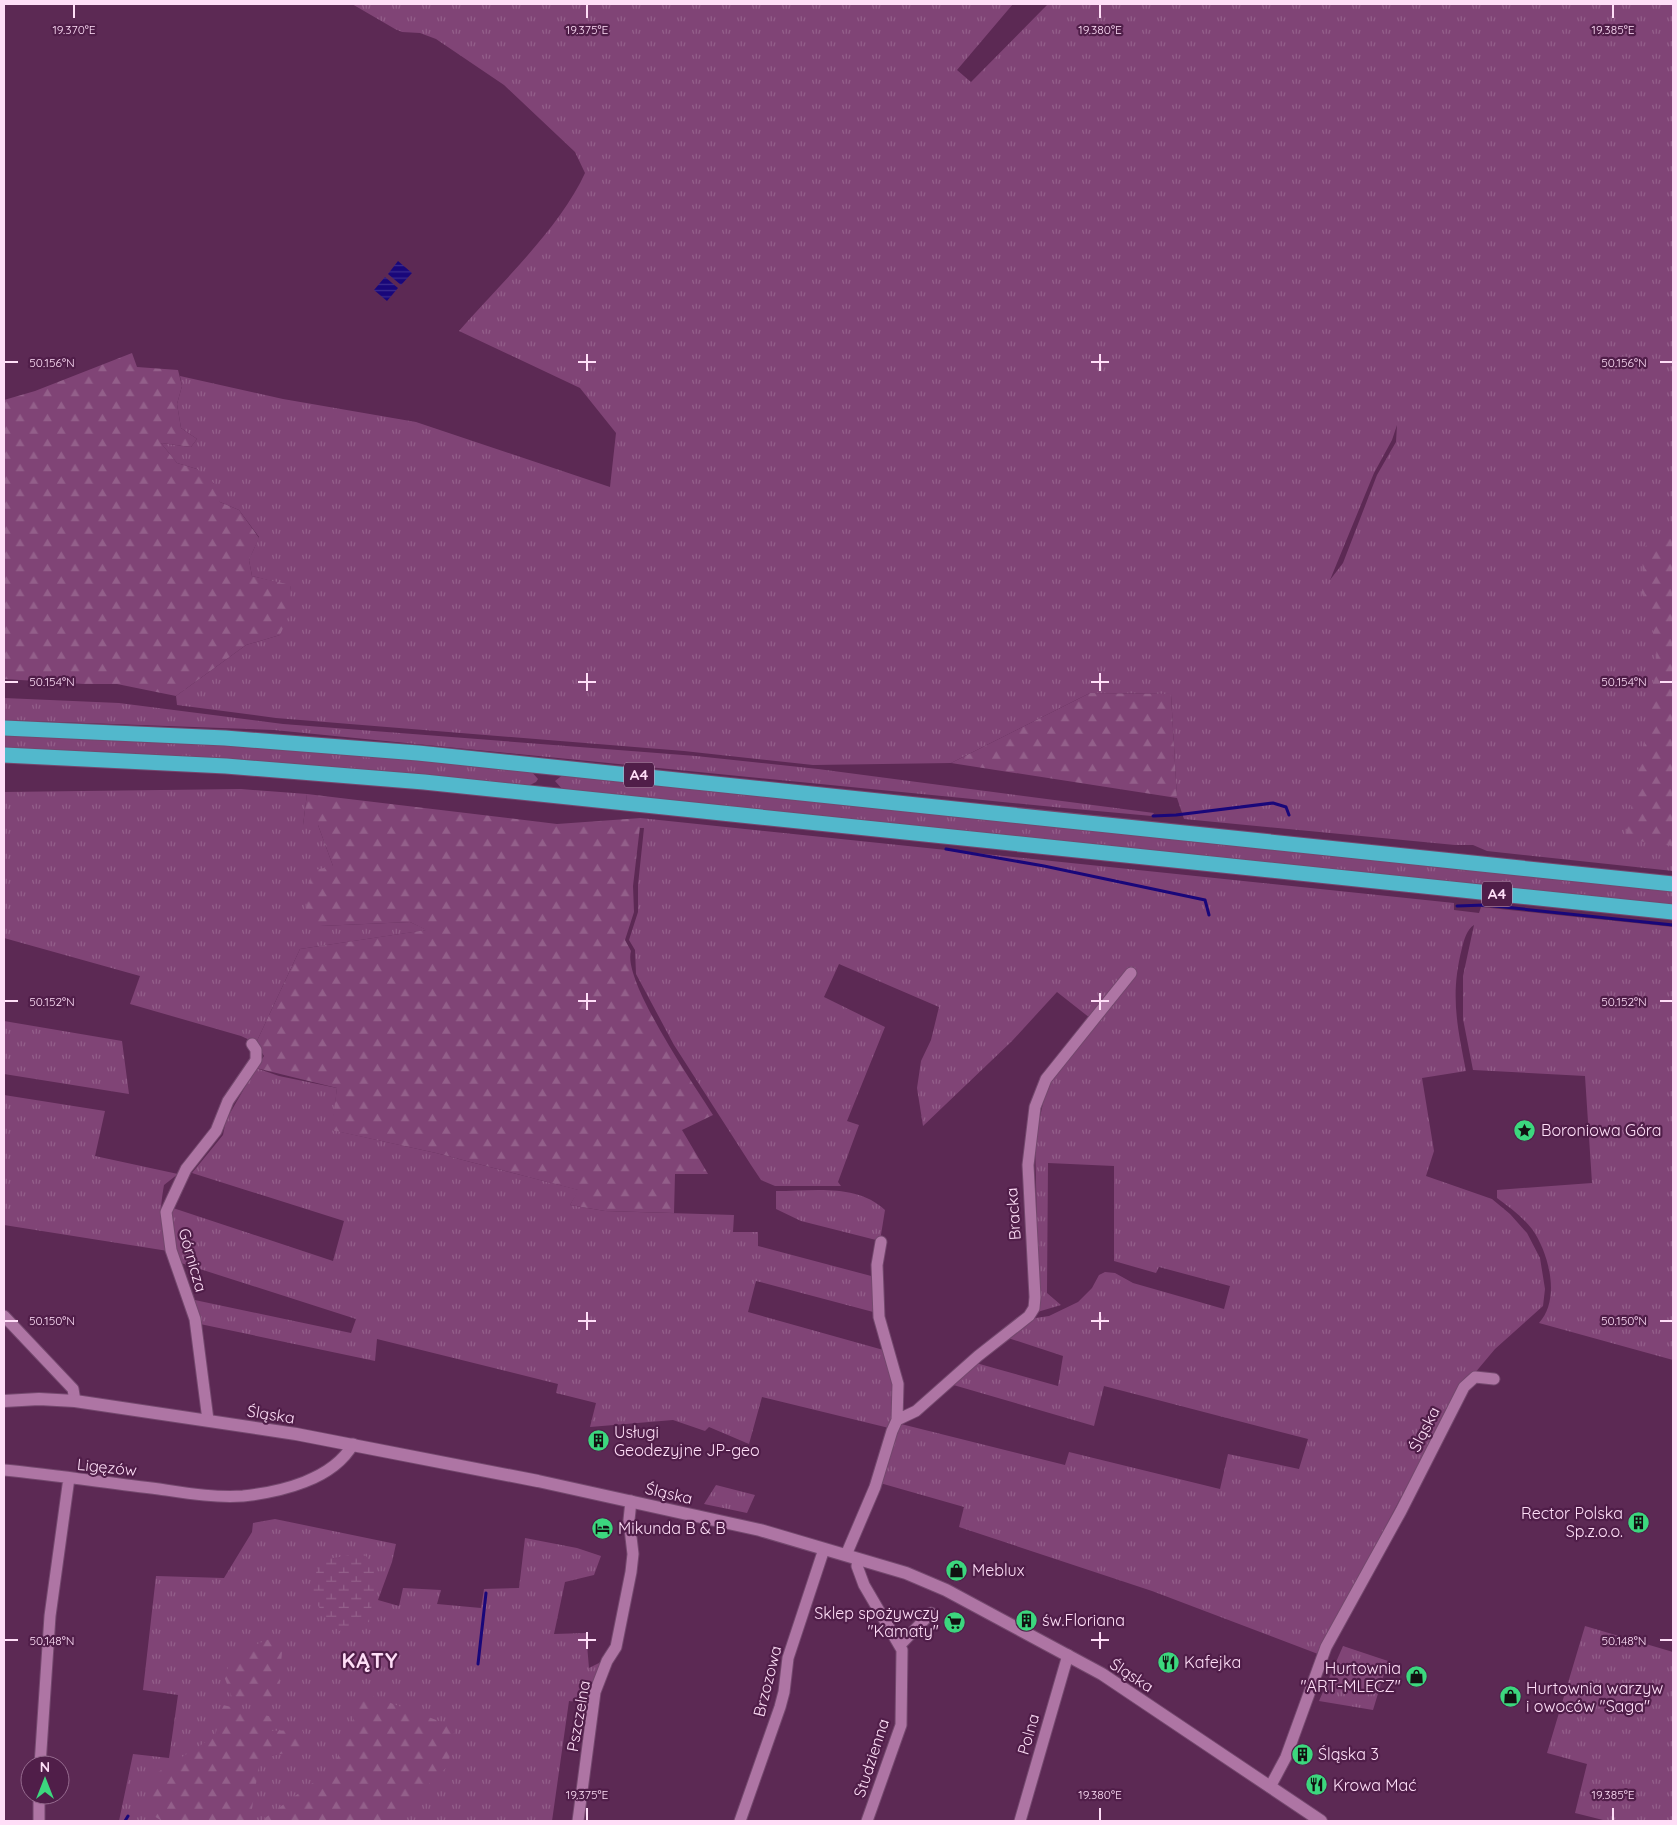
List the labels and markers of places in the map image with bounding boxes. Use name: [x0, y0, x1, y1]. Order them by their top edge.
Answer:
place icon: Boroniowa Góra: [1513, 1118, 1537, 1142]
place label: Boroniowa Góra: [1541, 1120, 1661, 1140]
place label: Usługi Geodezyjne JP-geo: [614, 1422, 760, 1460]
building icon: Usługi Geodezyjne JP-geo: [586, 1429, 610, 1453]
place label: Rector Polska Sp.z.o.o.: [1521, 1503, 1623, 1541]
building icon: Rector Polska Sp.z.o.o.: [1627, 1510, 1651, 1534]
hotel icon: Mikunda B & B: [590, 1516, 614, 1540]
place label: Mikunda B & B: [618, 1518, 726, 1538]
shop icon: Meblux: [944, 1558, 968, 1582]
place label: Meblux: [972, 1560, 1025, 1580]
place label: Sklep spożywczy "Kamaty": [814, 1603, 939, 1641]
building icon: św.Floriana: [1014, 1608, 1038, 1632]
supermarket icon: Sklep spożywczy "Kamaty": [943, 1610, 967, 1634]
place label: św.Floriana: [1042, 1610, 1125, 1630]
restaurant icon: Kafejka: [1156, 1650, 1180, 1674]
place label: Kafejka: [1184, 1652, 1241, 1672]
place label: Hurtownia "ART-MLECZ": [1300, 1658, 1401, 1696]
shop icon: Hurtownia "ART-MLECZ": [1405, 1665, 1429, 1689]
place label: Hurtownia warzyw i owoców "Saga": [1526, 1678, 1663, 1716]
shop icon: Hurtownia warzyw i owoców "Saga": [1498, 1685, 1522, 1709]
building icon: Śląska 3: [1290, 1742, 1314, 1766]
place label: Śląska 3: [1318, 1744, 1379, 1764]
restaurant icon: Krowa Mać: [1305, 1773, 1329, 1797]
place label: Krowa Mać: [1333, 1775, 1417, 1795]

